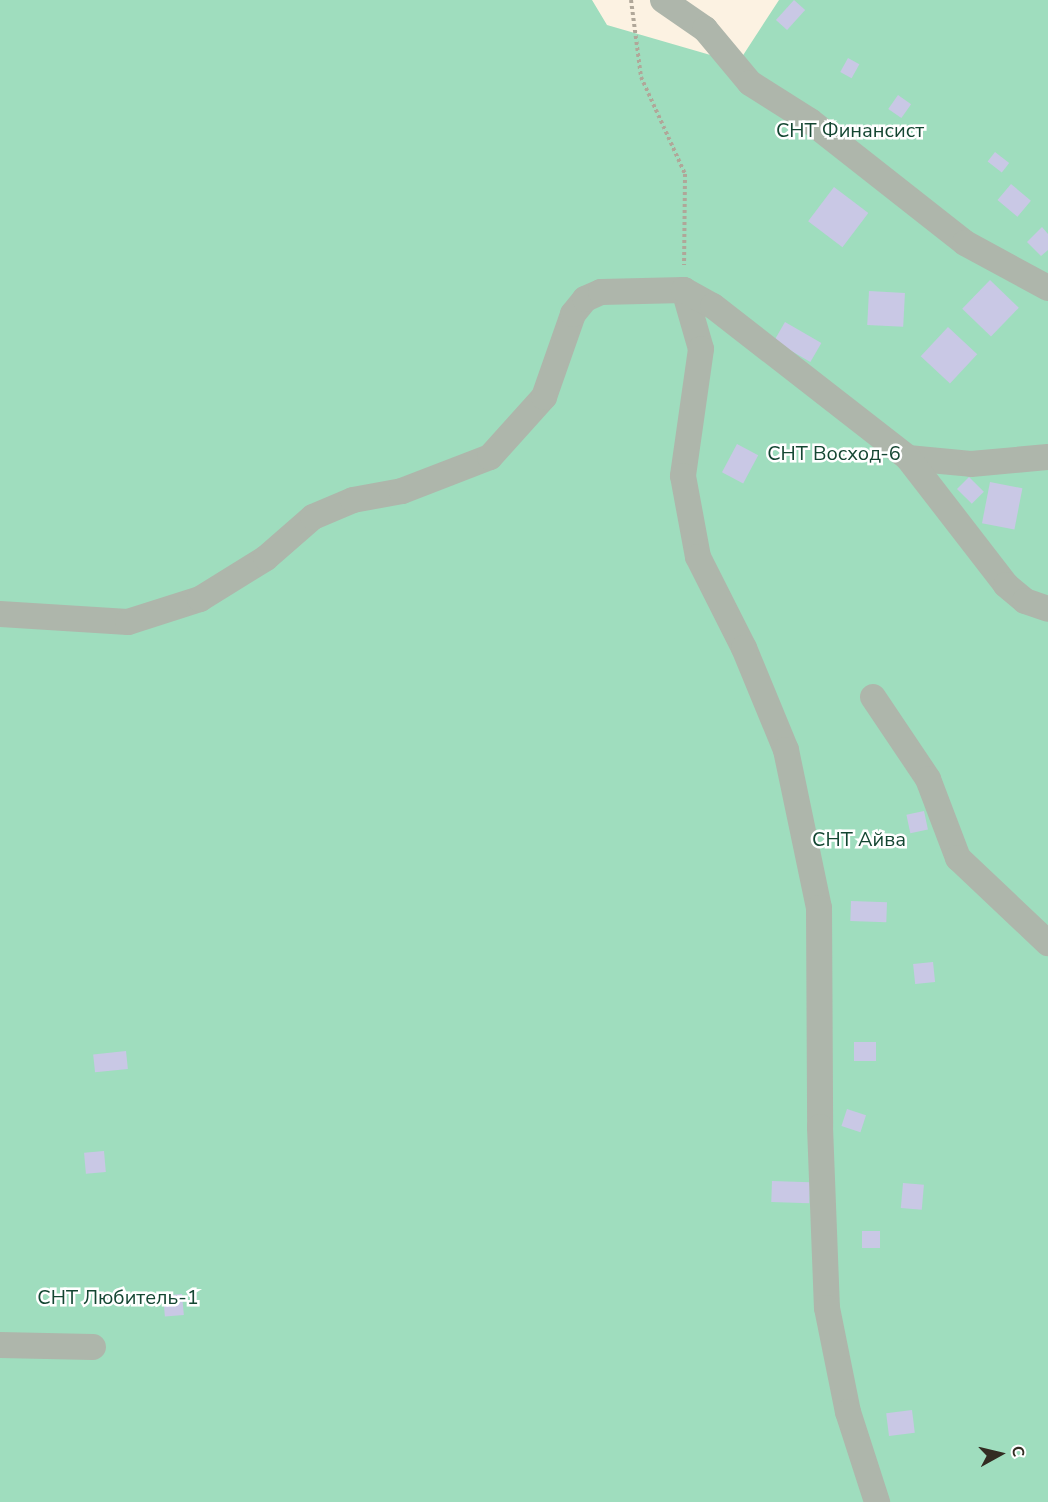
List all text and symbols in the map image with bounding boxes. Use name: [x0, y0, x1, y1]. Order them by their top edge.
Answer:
park label: СНТ Финансист: [776, 118, 924, 142]
park label: СНТ Восход-6: [767, 441, 901, 465]
park label: СНТ Айва: [812, 827, 906, 851]
park label: СНТ Любитель-1: [37, 1285, 199, 1309]
north arrow: [970, 1424, 1030, 1484]
text: С: [1006, 1445, 1029, 1458]

